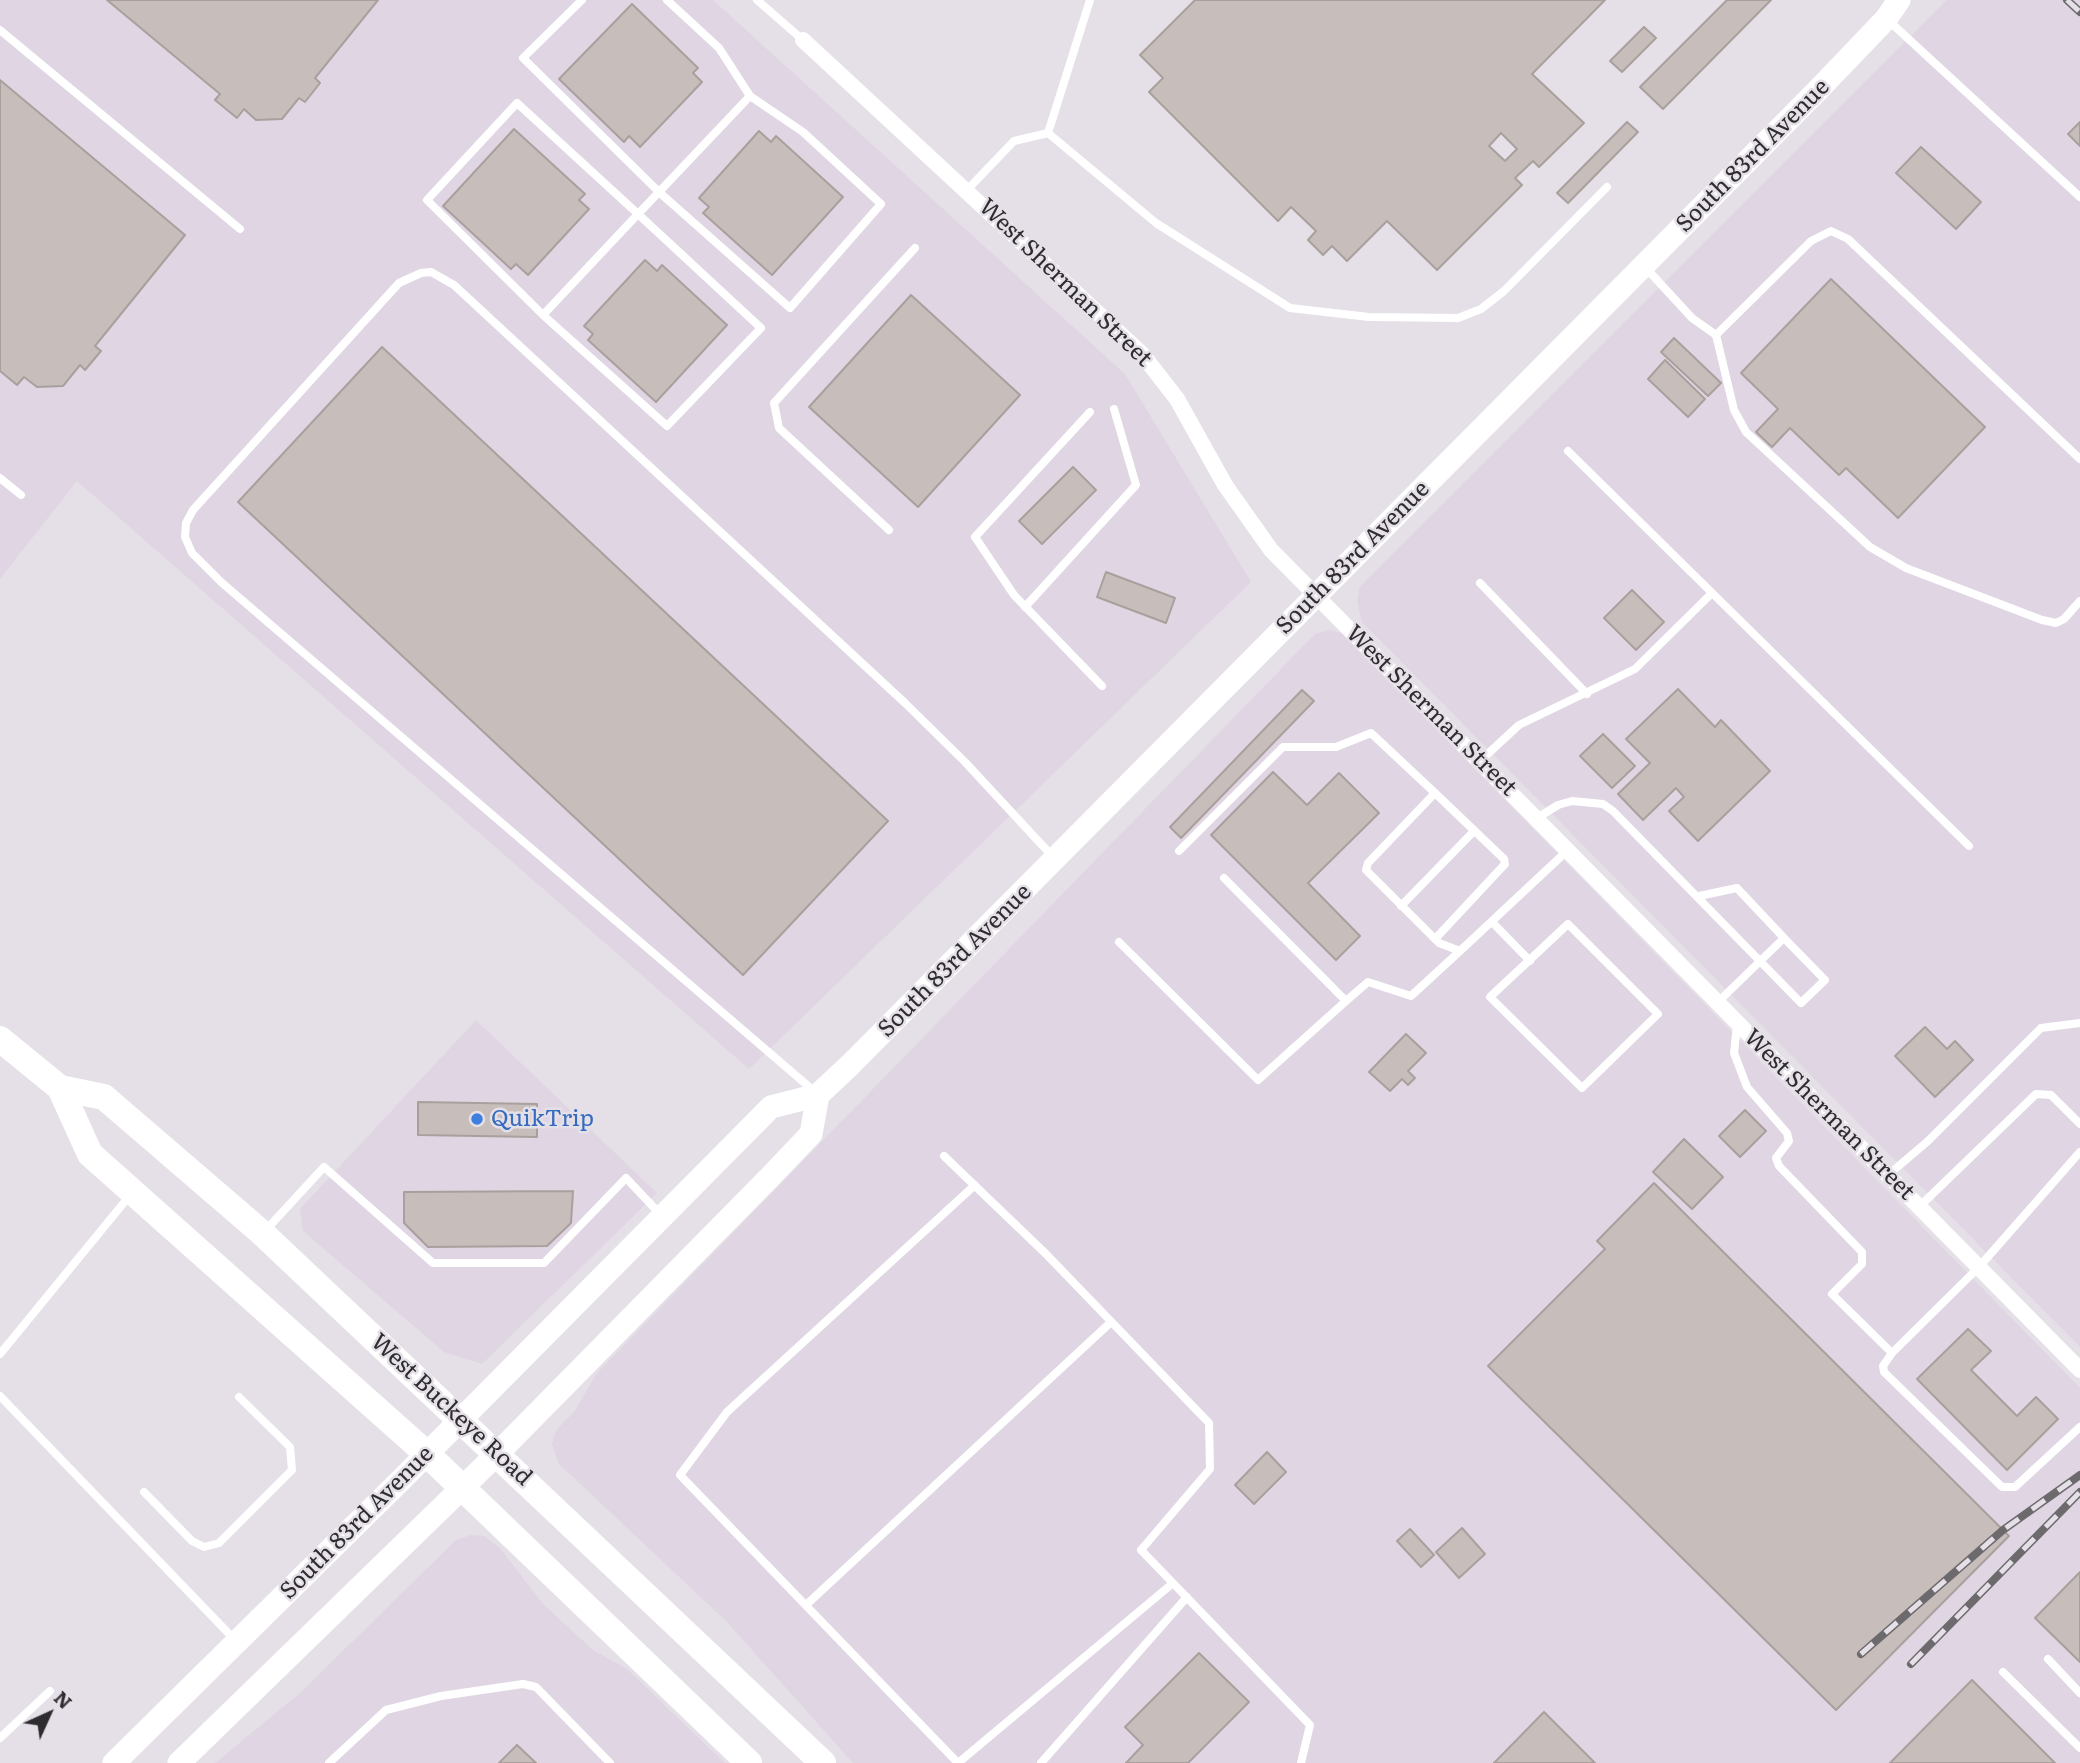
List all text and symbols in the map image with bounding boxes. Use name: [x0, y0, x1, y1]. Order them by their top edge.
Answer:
street label: South 83rd Avenue: [1671, 74, 1835, 238]
street label: West Sherman Street: [973, 193, 1157, 373]
street label: South 83rd Avenue: [1271, 476, 1435, 640]
street label: West Sherman Street: [1340, 620, 1522, 802]
street label: South 83rd Avenue: [873, 879, 1037, 1043]
street label: West Sherman Street: [1738, 1024, 1920, 1206]
place label: QuikTrip: [491, 1105, 594, 1133]
marker: QuikTrip: [469, 1111, 485, 1127]
street label: West Buckeye Road: [365, 1328, 537, 1492]
street label: South 83rd Avenue: [275, 1441, 439, 1605]
north arrow: [14, 1679, 84, 1749]
text: N: [48, 1684, 79, 1715]

